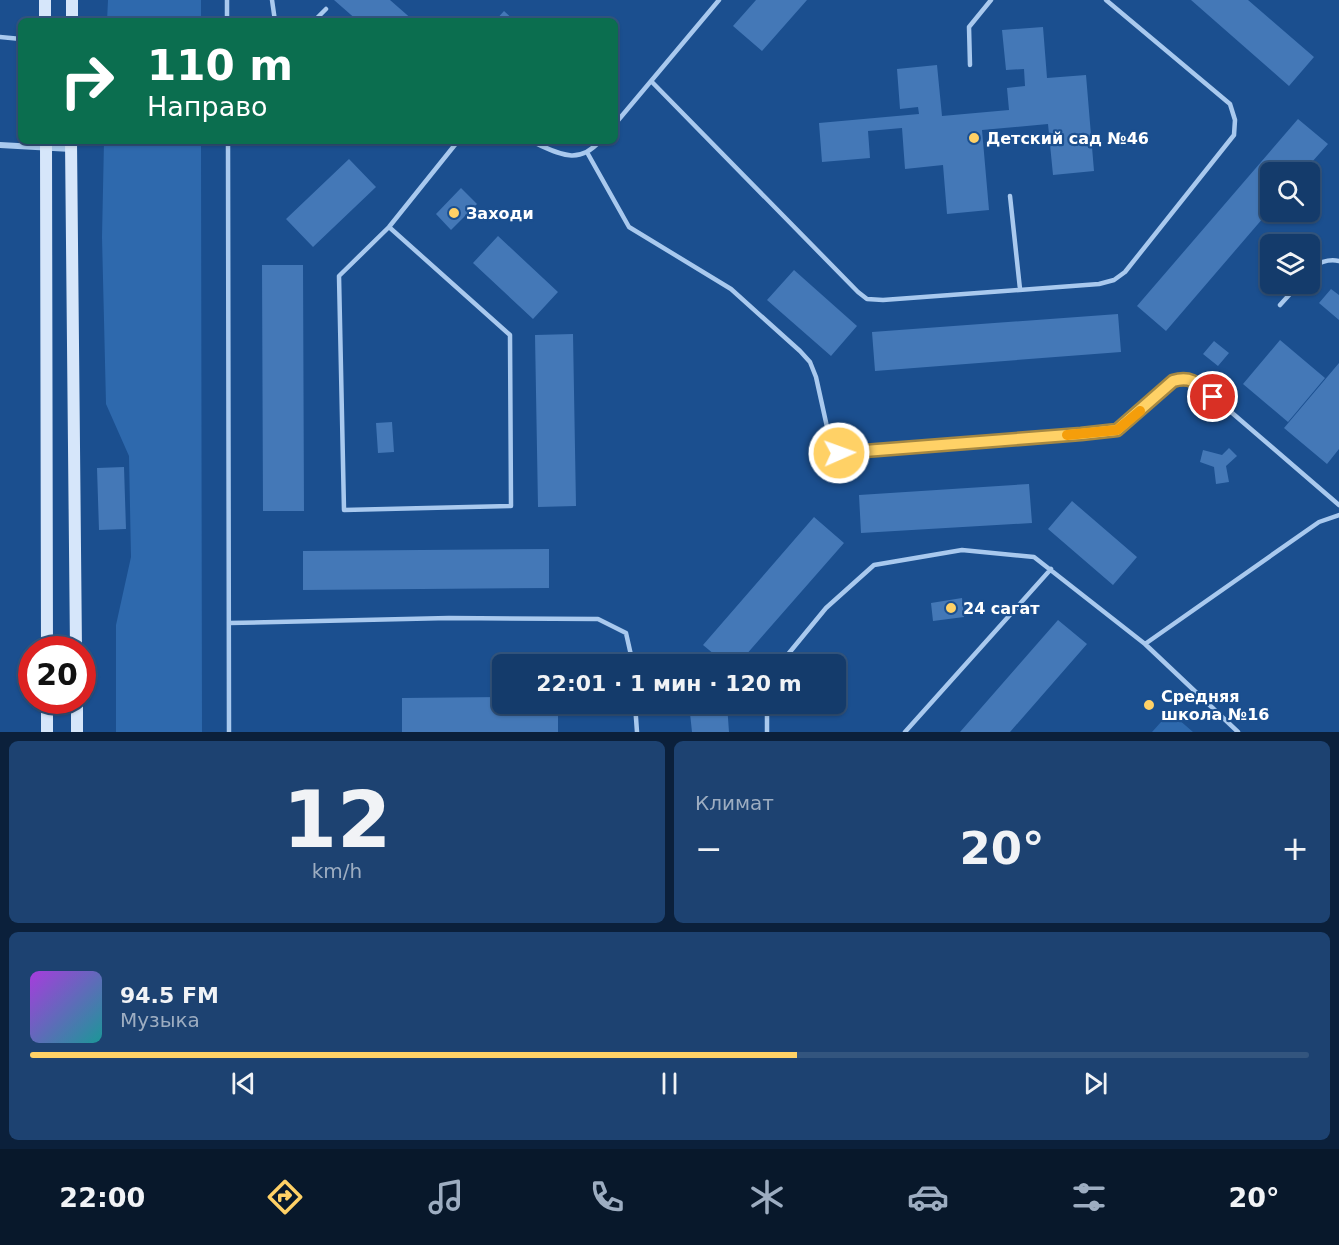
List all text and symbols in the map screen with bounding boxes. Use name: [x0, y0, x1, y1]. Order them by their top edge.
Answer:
text: 110 m: [147, 41, 293, 90]
icon: right: [48, 42, 126, 120]
text: Направо: [147, 91, 268, 122]
place label: Детский сад №46: [986, 129, 1149, 148]
marker: Детский сад №46: [967, 131, 981, 145]
map controls: [1260, 162, 1320, 294]
button: search: [1260, 162, 1320, 222]
place label: Заходи: [466, 204, 534, 223]
marker: Заходи: [447, 206, 461, 220]
button: layers: [1260, 234, 1320, 294]
pin: [1187, 371, 1238, 422]
icon: arrive: [1196, 380, 1229, 413]
position arrow: [807, 421, 871, 485]
place label: 24 сагат: [963, 599, 1040, 618]
marker: 24 сагат: [944, 601, 958, 615]
speed limit sign: 20: [18, 636, 96, 714]
text: 22:01 · 1 мин · 120 m: [536, 671, 802, 696]
place label: Средняя школа №16: [1161, 687, 1269, 724]
marker: Средняя школа №16: [1142, 698, 1156, 712]
text: 12: [283, 775, 391, 865]
text: Климат: [695, 791, 774, 815]
text: 20°: [959, 822, 1045, 875]
text: −: [695, 829, 723, 868]
text: +: [1281, 829, 1309, 868]
text: km/h: [312, 859, 362, 883]
text: 94.5 FM: [120, 983, 219, 1008]
text: Музыка: [120, 1008, 200, 1032]
icon: previous: [227, 1067, 260, 1100]
icon: pause: [653, 1067, 686, 1100]
icon: next: [1079, 1067, 1112, 1100]
icon: directions: [264, 1176, 306, 1218]
icon: music: [425, 1176, 467, 1218]
icon: phone: [586, 1176, 628, 1218]
icon: climate: [746, 1176, 788, 1218]
icon: car: [907, 1176, 949, 1218]
icon: filters: [1068, 1176, 1110, 1218]
text: 22:00: [59, 1182, 145, 1213]
text: 20°: [1228, 1182, 1280, 1213]

